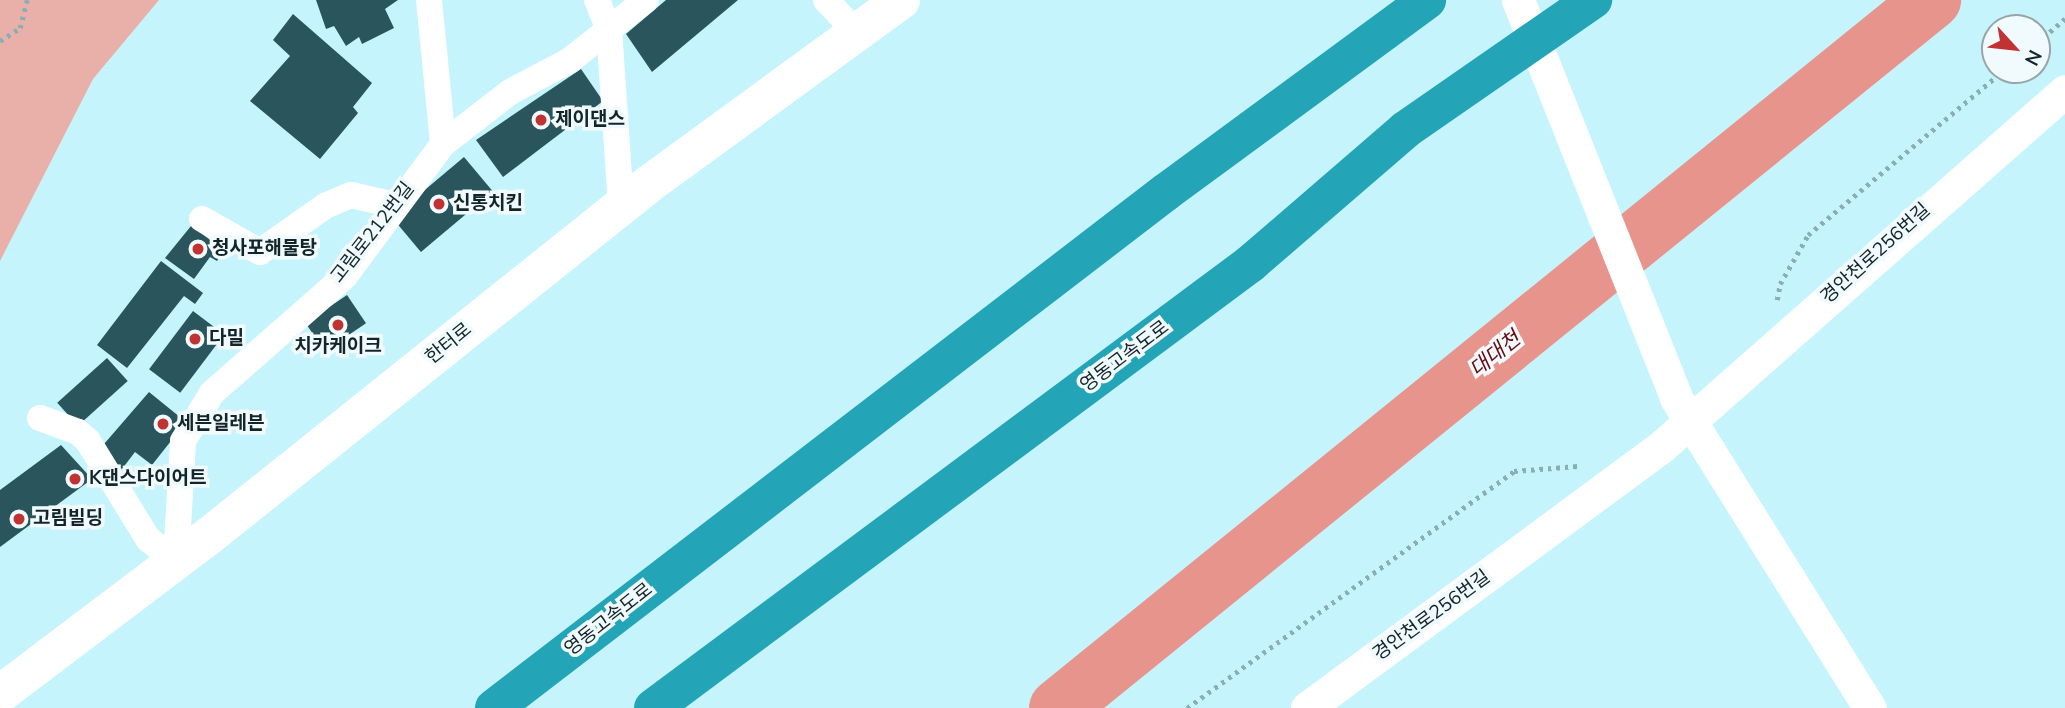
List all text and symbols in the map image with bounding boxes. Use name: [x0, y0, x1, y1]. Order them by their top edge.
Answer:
north arrow: [1981, 14, 2051, 84]
text: N: [2018, 45, 2048, 70]
place label: 제이댄스: [555, 109, 625, 131]
marker: 제이댄스: [533, 112, 549, 128]
street label: 고림로212번길: [327, 178, 419, 288]
place label: 신통치킨: [453, 193, 523, 215]
marker: 신통치킨: [431, 196, 447, 212]
street label: 경안천로256번길: [1817, 199, 1935, 309]
place label: 청사포해물탕: [212, 238, 317, 260]
marker: 청사포해물탕: [190, 241, 206, 257]
street label: 영동고속도로: [1076, 316, 1174, 398]
marker: 치카케이크: [330, 317, 346, 333]
street label: 한터로: [421, 319, 477, 369]
water label: 대대천: [1465, 326, 1525, 382]
place label: 다밀: [209, 328, 244, 350]
marker: 다밀: [187, 331, 203, 347]
place label: 치카케이크: [294, 336, 382, 358]
place label: 세븐일레븐: [177, 413, 264, 435]
marker: 세븐일레븐: [155, 416, 171, 432]
place label: K댄스다이어트: [89, 468, 206, 490]
marker: K댄스다이어트: [67, 471, 83, 487]
place label: 고림빌딩: [33, 508, 103, 530]
marker: 고림빌딩: [11, 511, 27, 527]
street label: 경안천로256번길: [1369, 566, 1495, 666]
street label: 영동고속도로: [561, 579, 657, 661]

